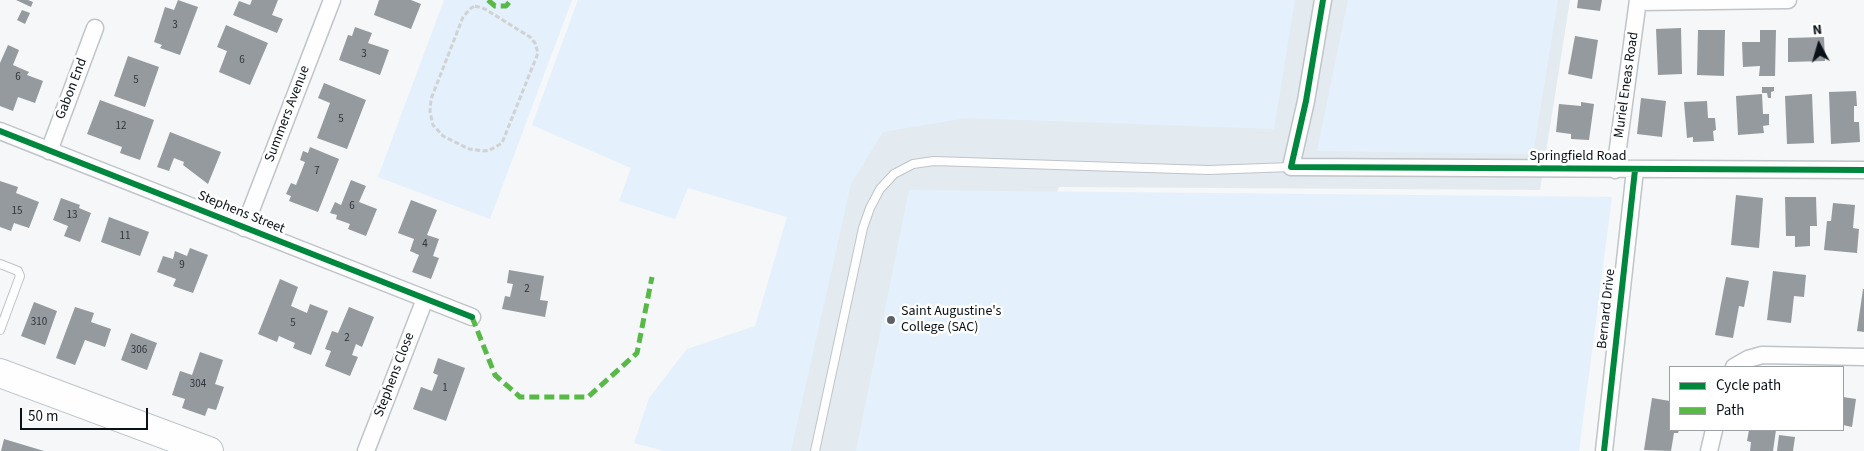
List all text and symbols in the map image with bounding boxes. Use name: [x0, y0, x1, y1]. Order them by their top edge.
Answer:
house number: 3: [172, 19, 178, 33]
north arrow: [1794, 20, 1844, 70]
text: N: [1812, 20, 1823, 41]
street label: Muriel Eneas Road: [1611, 31, 1643, 139]
house number: 3: [361, 48, 367, 62]
house number: 6: [239, 54, 245, 68]
street label: Gabon End: [53, 56, 91, 122]
street label: Summers Avenue: [262, 63, 314, 165]
house number: 6: [15, 71, 21, 85]
house number: 5: [133, 74, 139, 88]
house number: 5: [338, 113, 344, 127]
house number: 12: [116, 120, 126, 134]
street label: Springfield Road: [1530, 149, 1626, 165]
house number: 7: [314, 165, 320, 179]
street label: Stephens Street: [195, 188, 287, 238]
house number: 6: [349, 200, 355, 214]
house number: 15: [12, 205, 22, 219]
house number: 13: [67, 209, 77, 223]
house number: 11: [120, 230, 130, 244]
house number: 4: [422, 238, 428, 252]
house number: 9: [179, 259, 185, 273]
street label: Bernard Drive: [1594, 268, 1620, 350]
house number: 2: [524, 283, 530, 297]
place label: Saint Augustine's College (SAC): [901, 304, 1001, 336]
marker: Saint Augustine's College (SAC): [885, 314, 897, 326]
house number: 310: [31, 316, 47, 330]
house number: 5: [290, 317, 296, 331]
street label: Stephens Close: [371, 330, 419, 420]
house number: 2: [344, 332, 350, 346]
house number: 306: [131, 344, 147, 358]
legend: [1669, 366, 1844, 431]
text: Cycle path: [1716, 375, 1781, 396]
house number: 304: [190, 378, 206, 392]
house number: 1: [442, 382, 448, 396]
scale bar: [22, 398, 150, 430]
text: Path: [1716, 400, 1744, 421]
text: 50 m: [28, 406, 58, 427]

